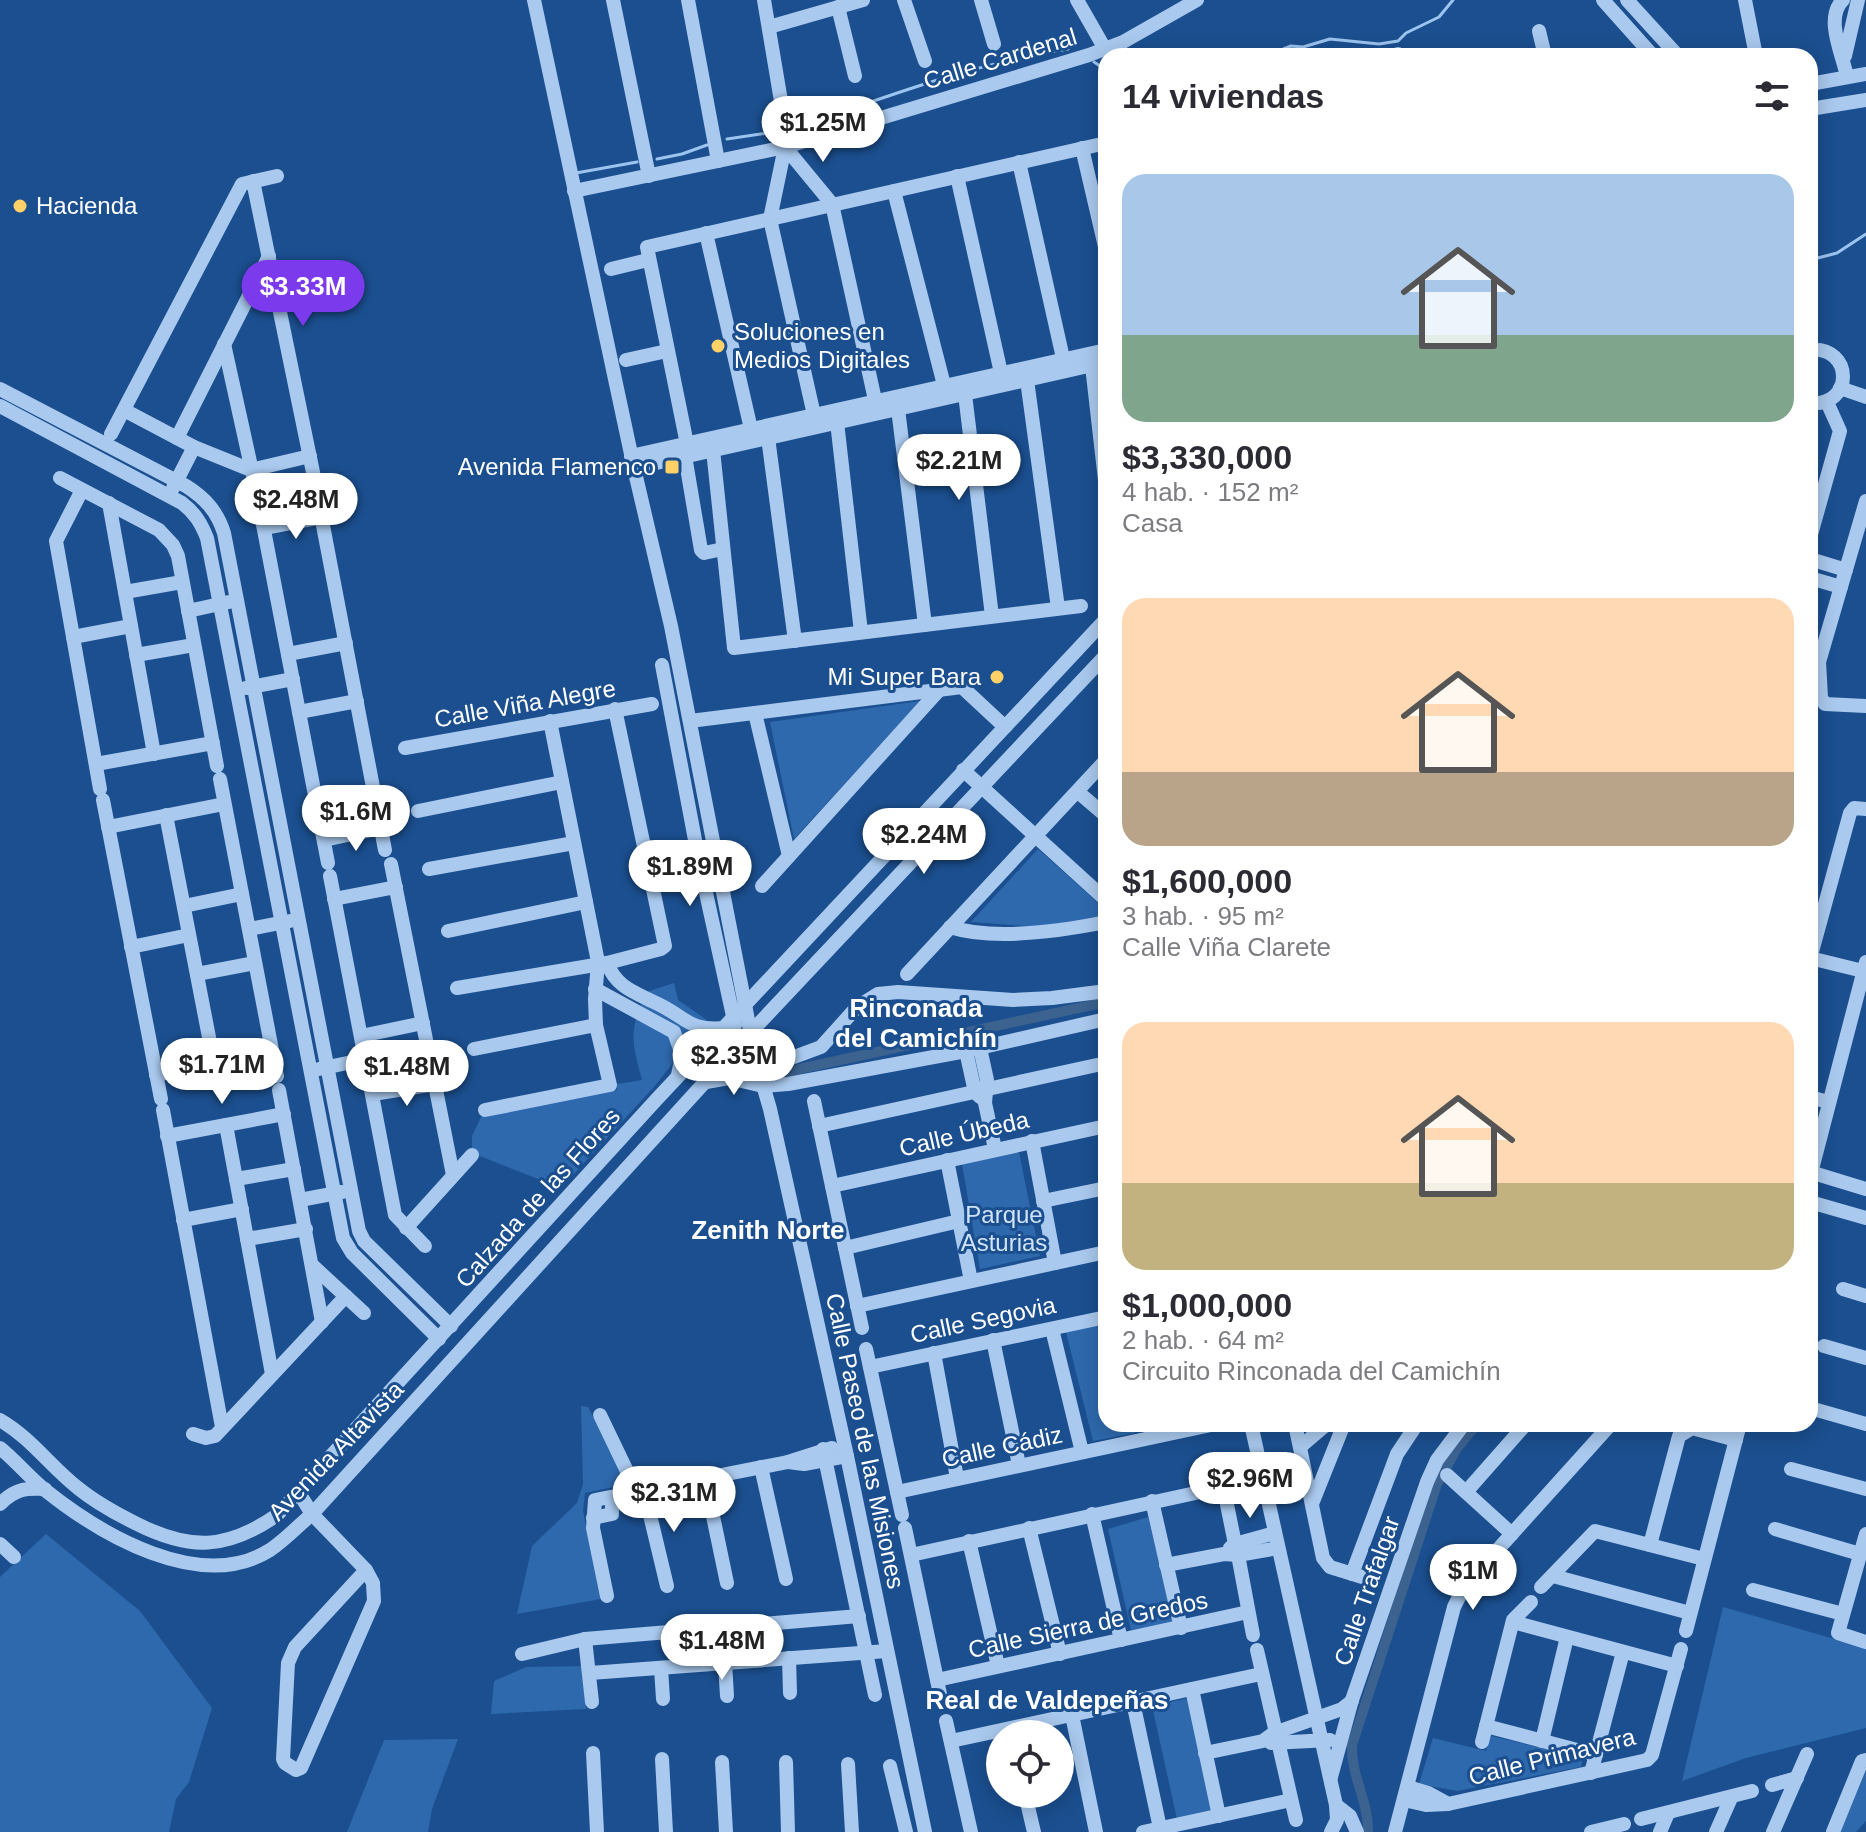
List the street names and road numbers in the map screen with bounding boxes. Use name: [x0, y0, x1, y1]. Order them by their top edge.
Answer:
street label: Calle Cardenal: [920, 22, 1080, 95]
street label: Calle Viña Alegre: [432, 674, 618, 733]
street label: Calzada de las Flores: [450, 1102, 625, 1293]
street label: Calle Úbeda: [896, 1105, 1032, 1162]
street label: Calle Paseo de las Misiones: [821, 1291, 910, 1591]
street label: Calle Segovia: [908, 1291, 1059, 1348]
street label: Avenida Altavista: [263, 1375, 409, 1526]
street label: Calle Cádiz: [939, 1421, 1065, 1472]
street label: Calle Trafalgar: [1328, 1513, 1405, 1669]
street label: Calle Sierra de Gredos: [966, 1586, 1210, 1663]
street label: Calle Primavera: [1466, 1723, 1639, 1790]

